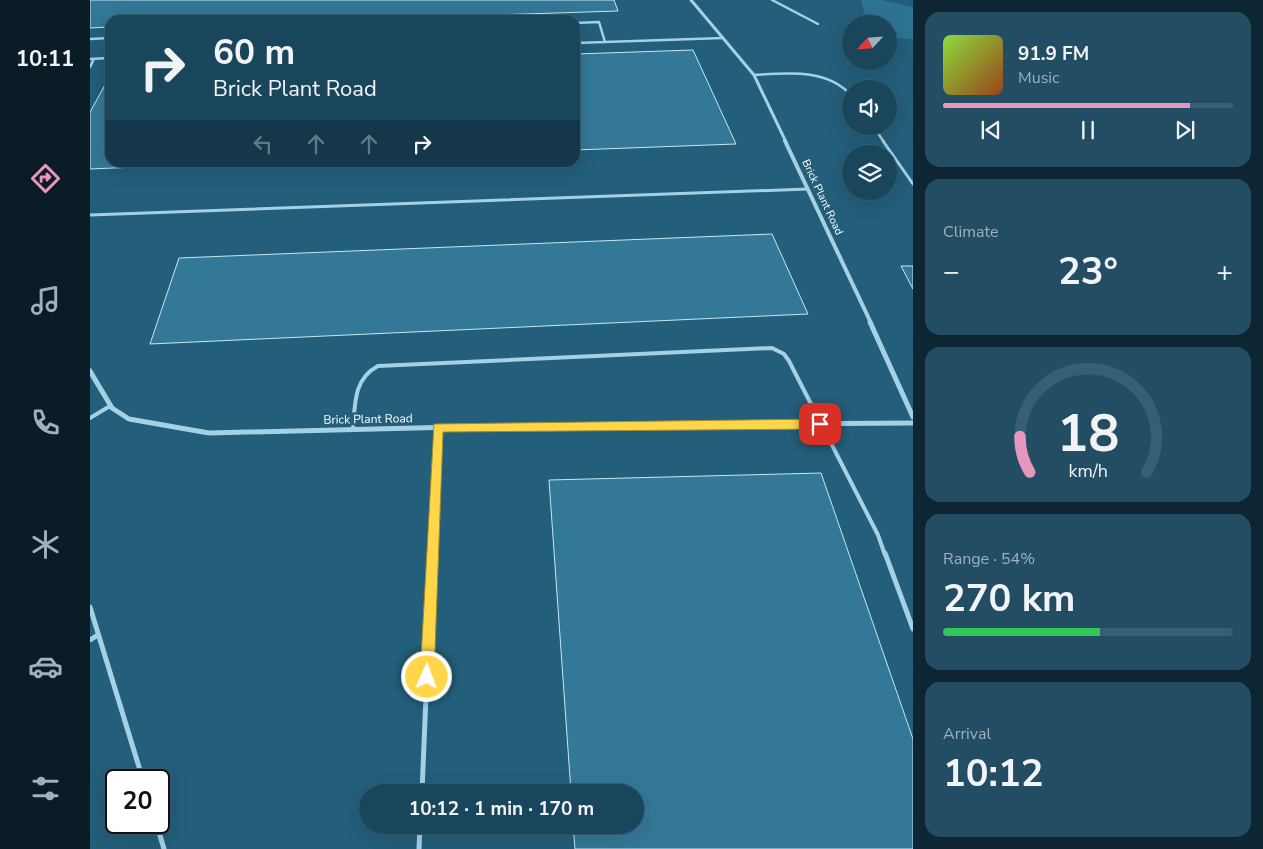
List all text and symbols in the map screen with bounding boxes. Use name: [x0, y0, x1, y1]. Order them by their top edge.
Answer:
north arrow: [842, 15, 898, 70]
map controls: [842, 15, 897, 200]
text: 60 m: [213, 29, 295, 76]
icon: right: [130, 35, 195, 100]
text: 91.9 FM: [1018, 41, 1089, 67]
text: 10:11: [16, 44, 74, 74]
text: Music: [1018, 67, 1059, 89]
text: Brick Plant Road: [213, 74, 377, 104]
button: sound: [842, 80, 897, 135]
icon: previous: [977, 116, 1005, 144]
icon: pause: [1074, 116, 1102, 144]
icon: next: [1171, 116, 1199, 144]
icon: left: [249, 130, 277, 158]
icon: ahead: [302, 130, 330, 158]
icon: ahead: [355, 130, 383, 158]
icon: right: [408, 130, 436, 158]
button: layers: [842, 145, 897, 200]
street label: Brick Plant Road: [798, 157, 847, 238]
icon: directions: [28, 161, 63, 196]
text: Climate: [943, 221, 998, 243]
text: 23°: [1058, 246, 1118, 297]
text: −: [943, 253, 960, 291]
text: +: [1216, 253, 1233, 291]
icon: music: [28, 283, 63, 318]
text: 18: [1057, 398, 1119, 469]
pin: [799, 403, 841, 445]
icon: phone: [28, 405, 63, 440]
street label: Brick Plant Road: [323, 410, 413, 428]
icon: arrive: [806, 410, 834, 438]
text: km/h: [1068, 459, 1108, 483]
icon: climate: [28, 527, 63, 562]
text: Range · 54%: [943, 548, 1035, 570]
text: 270 km: [943, 573, 1075, 624]
icon: car: [28, 649, 63, 684]
position arrow: [400, 650, 452, 702]
text: Arrival: [943, 723, 991, 745]
text: 10:12: [943, 748, 1044, 799]
speed limit sign: 20: [105, 769, 170, 834]
icon: filters: [28, 771, 63, 806]
text: 10:12 · 1 min · 170 m: [409, 796, 594, 822]

